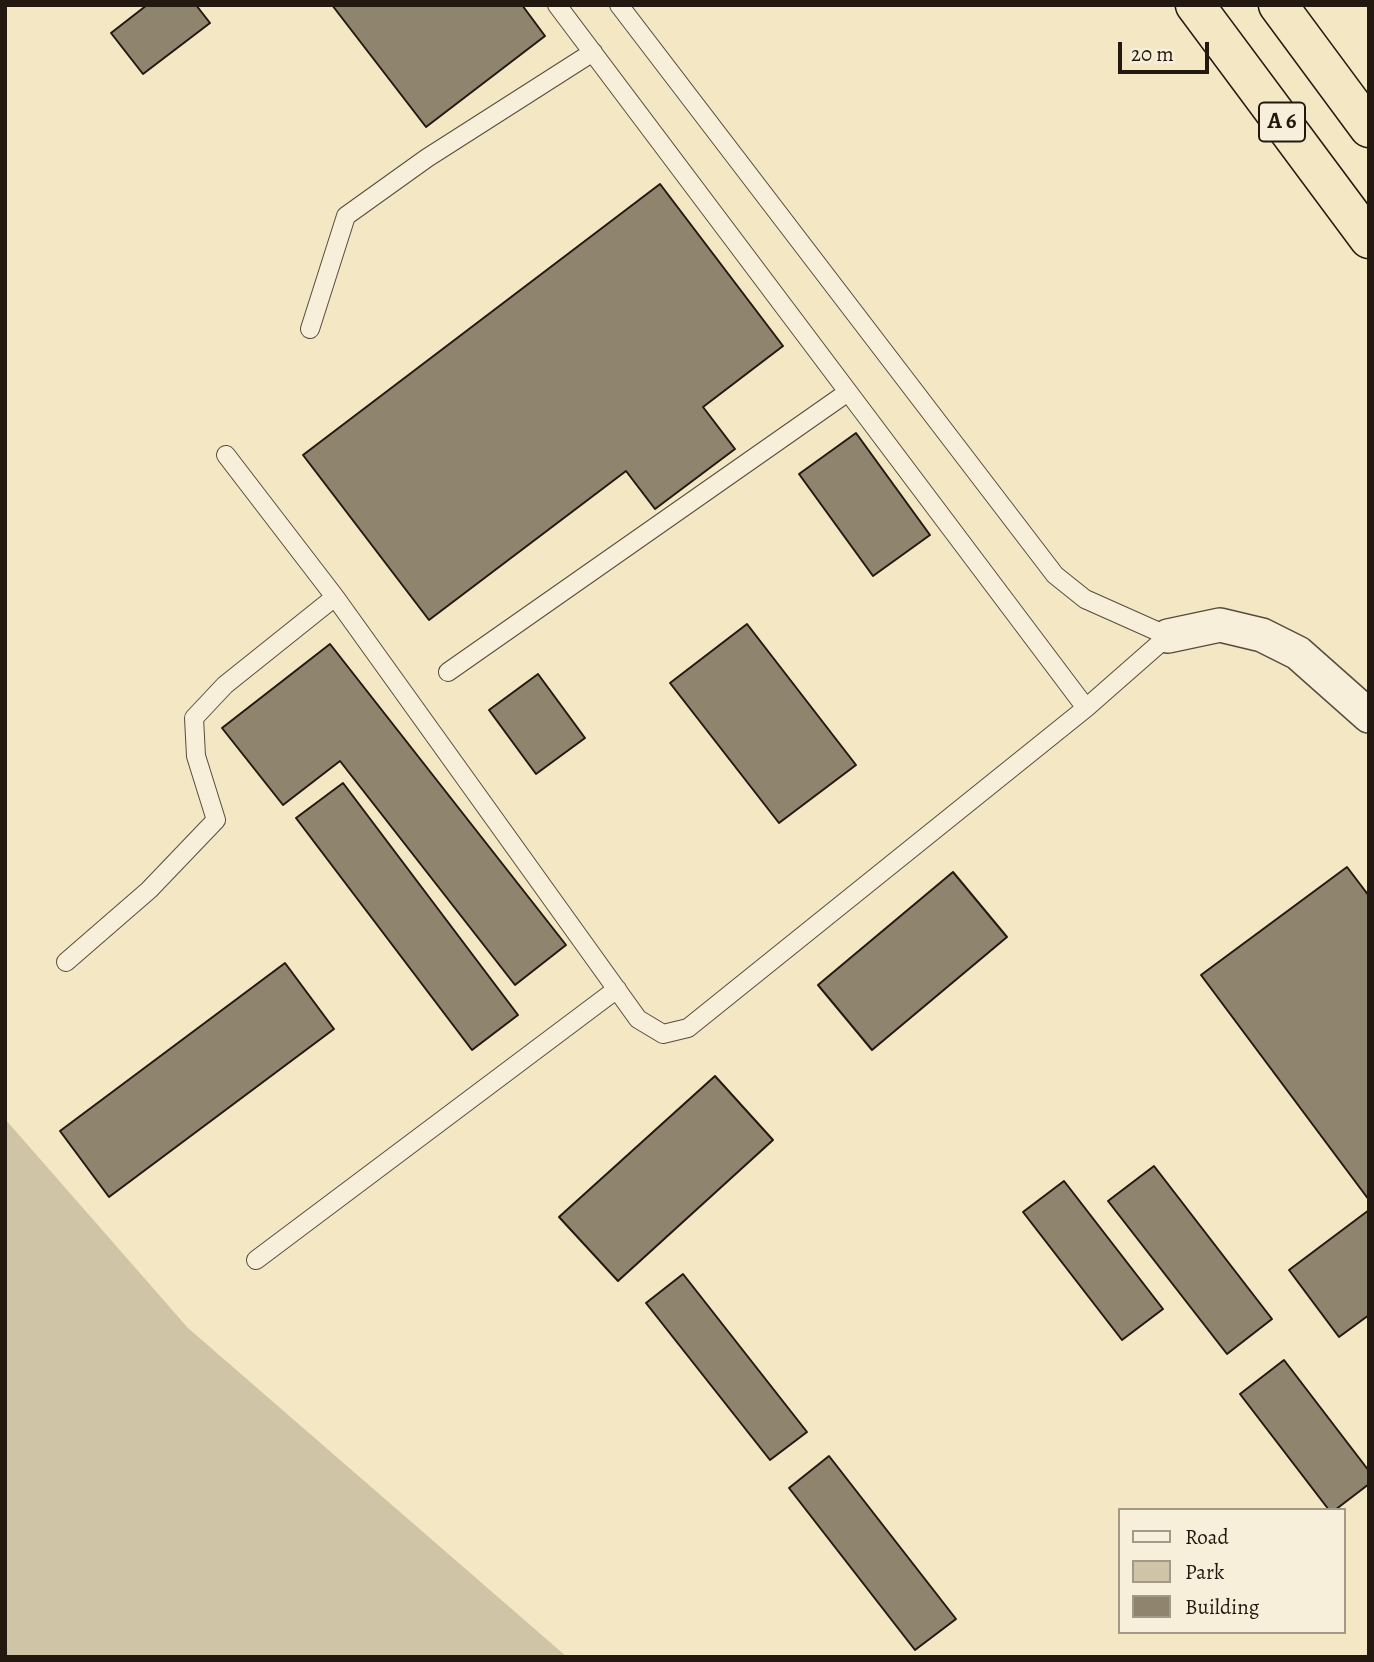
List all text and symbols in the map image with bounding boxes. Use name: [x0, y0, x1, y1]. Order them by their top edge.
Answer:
scale bar: [1122, 28, 1213, 72]
text: 20 m: [1131, 40, 1174, 68]
road number: A 6: [1259, 102, 1305, 141]
legend: [1118, 1508, 1346, 1634]
text: Road: [1185, 1523, 1229, 1551]
text: Park: [1185, 1558, 1224, 1586]
text: Building: [1185, 1593, 1259, 1621]

